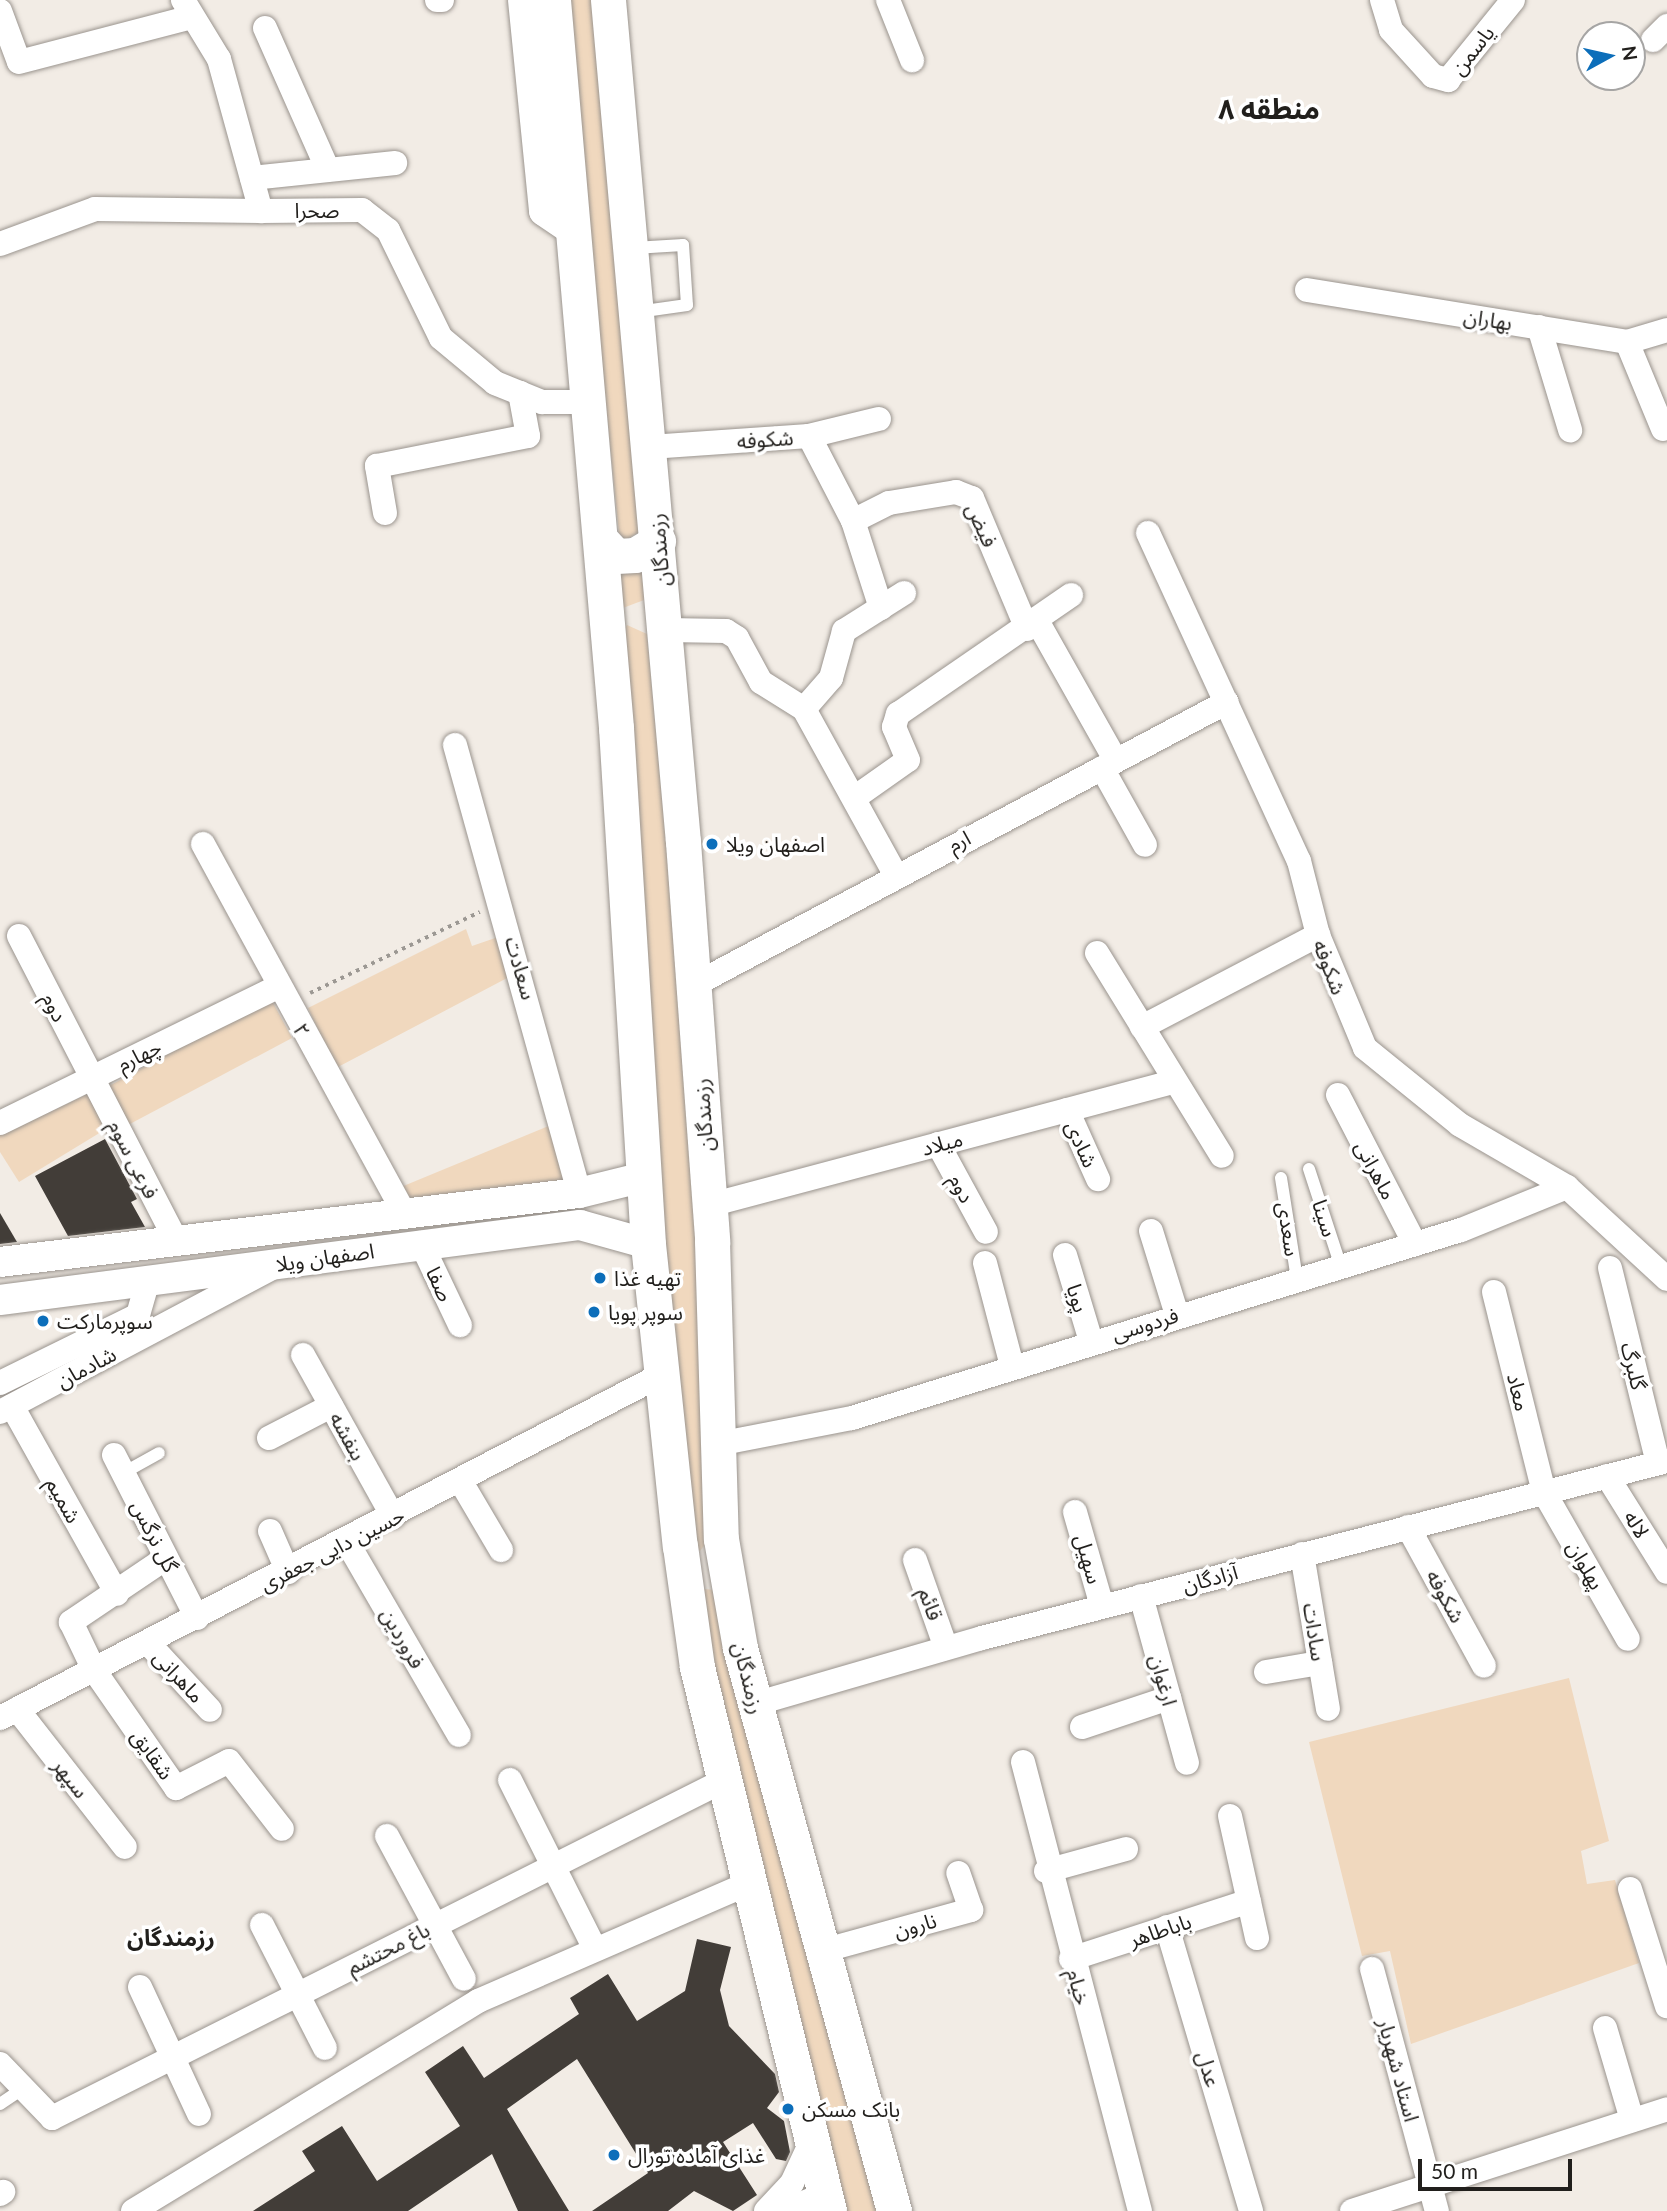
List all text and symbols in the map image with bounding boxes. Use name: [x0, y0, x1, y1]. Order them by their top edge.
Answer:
street label: یاسمن: [1445, 20, 1499, 80]
north arrow: [1576, 21, 1646, 91]
text: N: [1618, 44, 1643, 62]
district label: منطقه ۸: [1218, 91, 1320, 125]
street label: صحرا: [294, 197, 340, 223]
street label: بهاران: [1462, 303, 1514, 335]
street label: شکوفه: [736, 424, 794, 454]
street label: فیض: [961, 499, 1003, 551]
street label: رزمندگان: [643, 512, 675, 588]
street label: ارم: [943, 825, 975, 857]
place label: اصفهان ویلا: [726, 831, 825, 857]
marker: اصفهان ویلا: [704, 836, 720, 852]
street label: سعادت: [500, 934, 542, 1002]
street label: شکوفه: [1308, 936, 1352, 998]
street label: دوم: [37, 988, 73, 1026]
street label: ۲: [288, 1019, 316, 1041]
street label: چهارم: [113, 1034, 165, 1076]
street label: رزمندگان: [688, 1078, 718, 1152]
street label: فرعی سوم: [103, 1115, 165, 1203]
street label: شادی: [1061, 1117, 1103, 1171]
street label: میلاد: [919, 1125, 965, 1161]
street label: ماهرانی: [1350, 1136, 1402, 1204]
street label: دوم: [944, 1169, 980, 1207]
street label: سینا: [1307, 1196, 1343, 1240]
street label: سعدی: [1272, 1200, 1306, 1258]
street label: اصفهان ویلا: [274, 1238, 376, 1276]
street label: صفا: [421, 1263, 459, 1305]
place label: تهیه غذا: [614, 1265, 681, 1291]
marker: تهیه غذا: [592, 1270, 608, 1286]
street label: پویا: [1062, 1281, 1094, 1315]
place label: سوپر پویا: [608, 1299, 683, 1325]
street label: فردوسی: [1109, 1302, 1181, 1346]
marker: سوپر پویا: [586, 1304, 602, 1320]
place label: سوپرمارکت: [57, 1308, 153, 1334]
marker: سوپرمارکت: [35, 1313, 51, 1329]
street label: گلبرگ: [1616, 1340, 1652, 1392]
street label: شادمان: [52, 1341, 120, 1393]
street label: معاد: [1502, 1370, 1536, 1414]
street label: بنفشه: [325, 1407, 371, 1465]
street label: شمیم: [41, 1473, 87, 1527]
street label: گل نرگس: [126, 1496, 184, 1576]
street label: حسین دایی جعفری: [256, 1502, 408, 1596]
street label: لاله: [1619, 1505, 1655, 1543]
street label: سهیل: [1070, 1531, 1108, 1587]
street label: پهلوان: [1562, 1536, 1610, 1594]
street label: آزادگان: [1180, 1559, 1240, 1597]
street label: شکوفه: [1421, 1565, 1471, 1627]
street label: قائم: [914, 1584, 948, 1624]
street label: سادات: [1298, 1601, 1332, 1663]
street label: فروردین: [376, 1603, 430, 1673]
street label: رزمندگان: [728, 1639, 770, 1717]
street label: ماهرانی: [148, 1644, 210, 1708]
street label: ارغوان: [1145, 1652, 1183, 1708]
street label: شقایق: [127, 1724, 179, 1784]
street label: سپهر: [48, 1753, 94, 1803]
street label: نارون: [891, 1907, 939, 1943]
street label: باباطاهر: [1126, 1908, 1194, 1952]
street label: باغ محتشم: [342, 1916, 434, 1980]
district label: رزمندگان: [127, 1923, 215, 1951]
street label: خیام: [1062, 1966, 1096, 2008]
street label: استاد شهریار: [1373, 2016, 1425, 2124]
street label: عدل: [1192, 2048, 1226, 2090]
place label: بانک مسکن: [802, 2096, 900, 2122]
marker: بانک مسکن: [780, 2101, 796, 2117]
place label: غذای آماده تورال: [628, 2142, 765, 2168]
scale bar: [1422, 2144, 1576, 2188]
marker: غذای آماده تورال: [606, 2147, 622, 2163]
text: 50 m: [1431, 2158, 1478, 2183]

